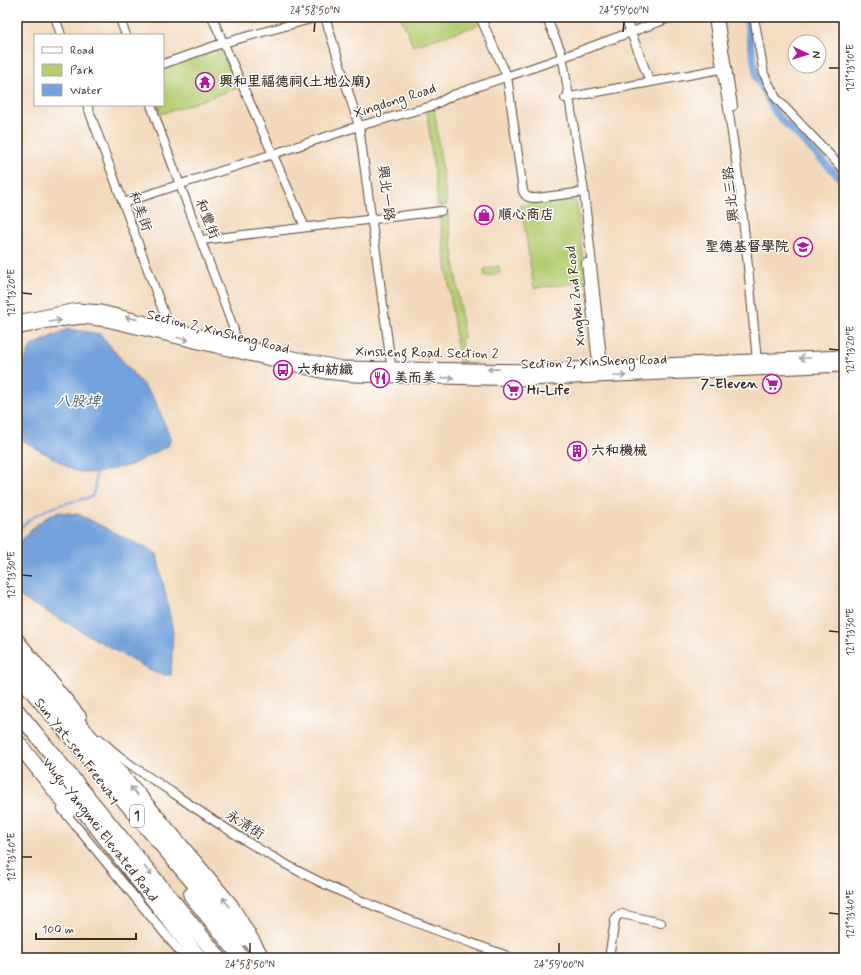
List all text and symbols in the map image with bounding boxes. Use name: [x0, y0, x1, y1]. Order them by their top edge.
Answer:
text: 24°58'50"N: [290, 4, 340, 18]
text: 24°59'00"N: [599, 4, 649, 18]
legend: [34, 34, 164, 106]
north arrow: [787, 34, 827, 74]
text: Road: [70, 43, 94, 59]
text: 121°13'10"E: [844, 44, 858, 92]
text: N: [809, 50, 823, 59]
text: Park: [70, 63, 94, 79]
temple icon: 興和里福德祠(土地公廟): [194, 71, 216, 93]
place label: 興和里福德祠(土地公廟): [219, 73, 370, 91]
street label: Xingdong Road: [352, 79, 439, 124]
text: Water: [70, 83, 102, 99]
street label: 興北一路: [374, 164, 398, 222]
street label: 興北三路: [719, 165, 743, 223]
street label: 和美街: [124, 188, 156, 234]
street label: 和豐街: [191, 196, 223, 242]
shop icon: 順心商店: [473, 204, 495, 226]
place label: 順心商店: [498, 206, 554, 224]
school or university icon: 聖德基督學院: [792, 236, 814, 258]
place label: 聖德基督學院: [705, 238, 789, 256]
street label: Xingbei 2nd Road: [562, 245, 591, 347]
text: 121°13'20"E: [5, 269, 19, 317]
street label: Section 2, XinSheng Road: [145, 306, 291, 359]
one-way arrow: [125, 313, 138, 321]
one-way arrow: [48, 318, 61, 325]
text: 121°13'20"E: [844, 326, 858, 374]
one-way arrow: [176, 336, 189, 343]
street label: Xinsheng Road. Section 2: [355, 343, 499, 365]
street label: Section 2, XinSheng Road: [521, 350, 667, 375]
one-way arrow: [799, 355, 812, 362]
bus stop icon: 六和紡織: [272, 359, 294, 381]
place label: 六和紡織: [297, 361, 353, 379]
one-way arrow: [487, 365, 500, 373]
restaurant icon: 美而美: [369, 367, 391, 389]
place label: 美而美: [394, 369, 436, 387]
one-way arrow: [613, 373, 626, 380]
supermarket icon: 7-Eleven: [761, 373, 783, 395]
one-way arrow: [441, 374, 454, 381]
place label: 7-Eleven: [700, 375, 759, 393]
supermarket icon: Hi-Life: [502, 379, 524, 401]
place label: Hi-Life: [527, 381, 570, 399]
water label: 八股埤: [55, 392, 102, 412]
building icon: 六和機械: [566, 440, 588, 462]
place label: 六和機械: [591, 442, 647, 460]
text: 121°13'30"E: [5, 551, 19, 599]
text: 121°13'30"E: [844, 608, 858, 656]
street label: Sun Yat-sen Freeway: [30, 694, 124, 808]
street label: Wugu-Yangmei Elevated Road: [36, 754, 162, 907]
one-way arrow: [129, 786, 138, 797]
road number: 1: [130, 805, 144, 827]
street label: 永清街: [222, 806, 268, 844]
text: 121°13'40"E: [5, 832, 19, 881]
one-way arrow: [144, 866, 153, 876]
text: 121°13'40"E: [844, 889, 858, 938]
one-way arrow: [222, 896, 231, 907]
scale bar: [36, 915, 136, 941]
text: 100 m: [42, 922, 74, 938]
text: 24°58'50"N: [225, 958, 275, 972]
text: 24°59'00"N: [534, 958, 584, 972]

